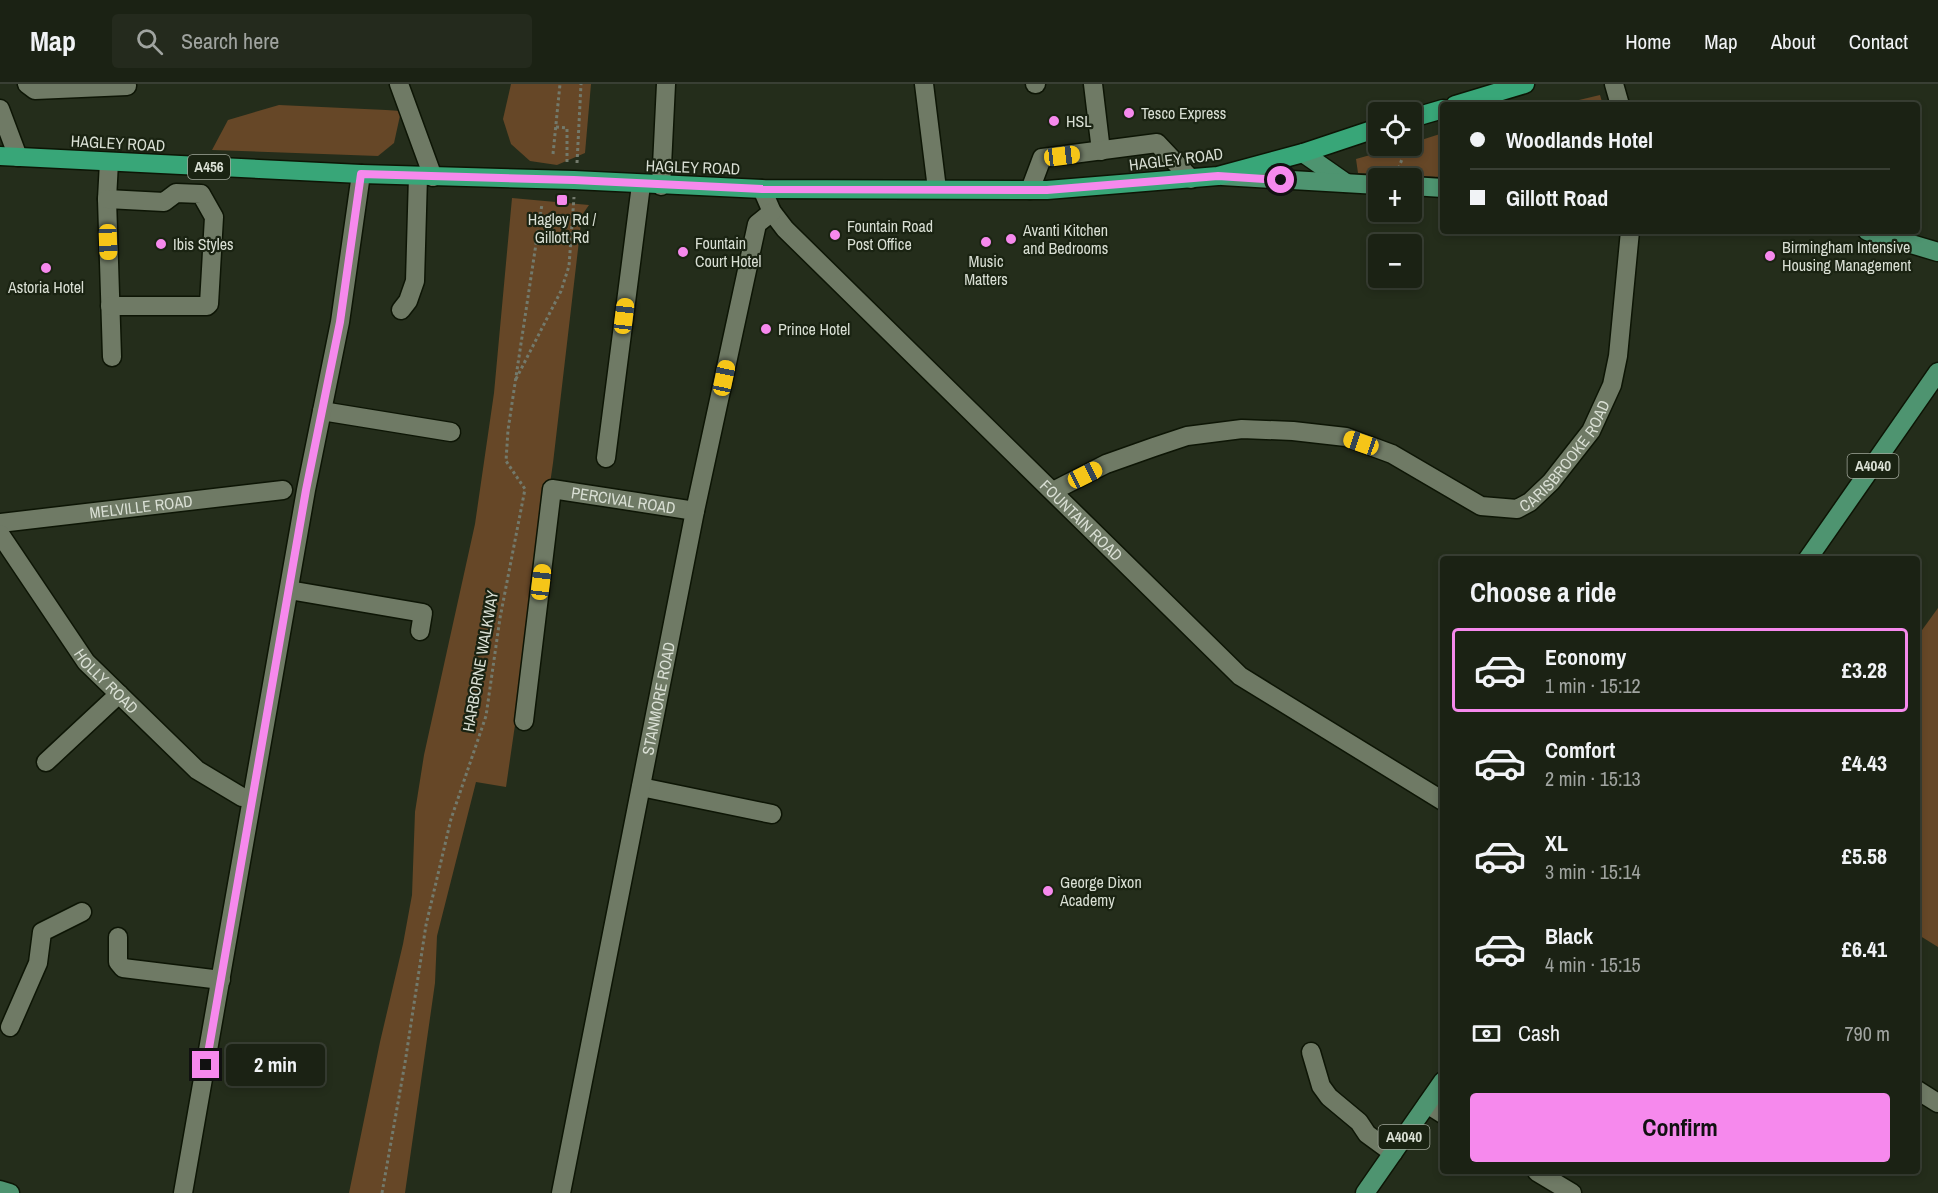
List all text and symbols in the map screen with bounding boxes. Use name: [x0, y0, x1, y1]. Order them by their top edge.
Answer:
search box: [112, 14, 532, 68]
text: Map: [30, 22, 76, 60]
icon: search: [133, 25, 166, 58]
text: Search here: [181, 26, 279, 56]
text: Home: [1625, 27, 1671, 56]
text: Map: [1704, 27, 1738, 56]
text: About: [1771, 27, 1816, 56]
text: Contact: [1849, 27, 1908, 56]
place label: Tesco Express: [1141, 102, 1226, 124]
map controls: [1368, 102, 1422, 288]
button: locate: [1368, 102, 1422, 156]
marker: Tesco Express: [1122, 106, 1136, 120]
place label: HSL: [1066, 110, 1092, 132]
marker: HSL: [1047, 114, 1061, 128]
text: Woodlands Hotel: [1506, 125, 1653, 155]
street label: HAGLEY ROAD: [70, 130, 166, 156]
street label: HAGLEY ROAD: [1128, 142, 1224, 176]
car: [1043, 145, 1081, 167]
street label: HAGLEY ROAD: [645, 154, 741, 180]
road number: A456: [188, 155, 230, 179]
route start: [1267, 166, 1294, 193]
button: +: [1368, 168, 1422, 222]
text: Gillott Road: [1506, 183, 1608, 213]
marker: Hagley Rd / Gillott Rd: [555, 193, 569, 207]
place label: Hagley Rd / Gillott Rd: [528, 208, 597, 248]
place label: Fountain Road Post Office: [847, 215, 933, 255]
place label: Avanti Kitchen and Bedrooms: [1022, 219, 1108, 259]
car: [98, 224, 118, 260]
marker: Fountain Road Post Office: [828, 228, 842, 242]
place label: Fountain Court Hotel: [695, 232, 761, 272]
marker: Avanti Kitchen and Bedrooms: [1004, 232, 1018, 246]
place label: Ibis Styles: [173, 233, 234, 255]
button: −: [1368, 234, 1422, 288]
marker: Music Matters: [979, 235, 993, 249]
place label: Birmingham Intensive Housing Management: [1782, 236, 1911, 276]
marker: Ibis Styles: [154, 237, 168, 251]
marker: Fountain Court Hotel: [676, 245, 690, 259]
marker: Birmingham Intensive Housing Management: [1763, 249, 1777, 263]
place label: Music Matters: [964, 250, 1008, 290]
marker: Astoria Hotel: [39, 261, 53, 275]
place label: Astoria Hotel: [7, 276, 84, 298]
car: [613, 297, 635, 335]
place label: Prince Hotel: [778, 318, 850, 340]
marker: Prince Hotel: [759, 322, 773, 336]
car: [711, 359, 737, 397]
street label: CARISBROOKE ROAD: [1515, 396, 1615, 517]
car: [1341, 429, 1381, 457]
road number: A4040: [1848, 454, 1898, 478]
car: [1065, 459, 1105, 491]
street label: FOUNTAIN ROAD: [1035, 475, 1128, 566]
street label: PERCIVAL ROAD: [570, 481, 677, 519]
street label: MELVILLE ROAD: [88, 490, 194, 523]
car: [530, 563, 552, 601]
text: Choose a ride: [1470, 574, 1616, 610]
street label: HARBORNE WALKWAY: [457, 588, 503, 733]
street label: STANMORE ROAD: [636, 640, 680, 757]
text: Economy: [1545, 642, 1626, 672]
icon: car: [1473, 643, 1527, 697]
street label: HOLLY ROAD: [69, 644, 144, 718]
text: £3.28: [1842, 655, 1887, 685]
text: 1 min · 15:12: [1545, 672, 1641, 699]
text: Comfort: [1545, 735, 1615, 765]
icon: car: [1473, 736, 1527, 790]
text: £4.43: [1842, 748, 1887, 778]
text: 2 min · 15:13: [1545, 765, 1641, 792]
text: XL: [1545, 828, 1568, 858]
icon: car: [1473, 829, 1527, 883]
text: £5.58: [1842, 841, 1887, 871]
text: 3 min · 15:14: [1545, 858, 1641, 885]
place label: George Dixon Academy: [1059, 871, 1142, 911]
marker: George Dixon Academy: [1041, 884, 1055, 898]
text: Black: [1545, 921, 1593, 951]
icon: car: [1473, 922, 1527, 976]
text: £6.41: [1842, 934, 1887, 964]
text: 4 min · 15:15: [1545, 951, 1641, 978]
icon: cash: [1470, 1017, 1503, 1050]
text: Cash: [1518, 1018, 1560, 1048]
text: 790 m: [1844, 1020, 1890, 1047]
callout: 2 min: [227, 1044, 326, 1086]
route end: [192, 1051, 219, 1078]
text: 2 min: [254, 1051, 297, 1078]
button: Confirm: [1470, 1093, 1890, 1162]
road number: A4040: [1378, 1125, 1430, 1149]

